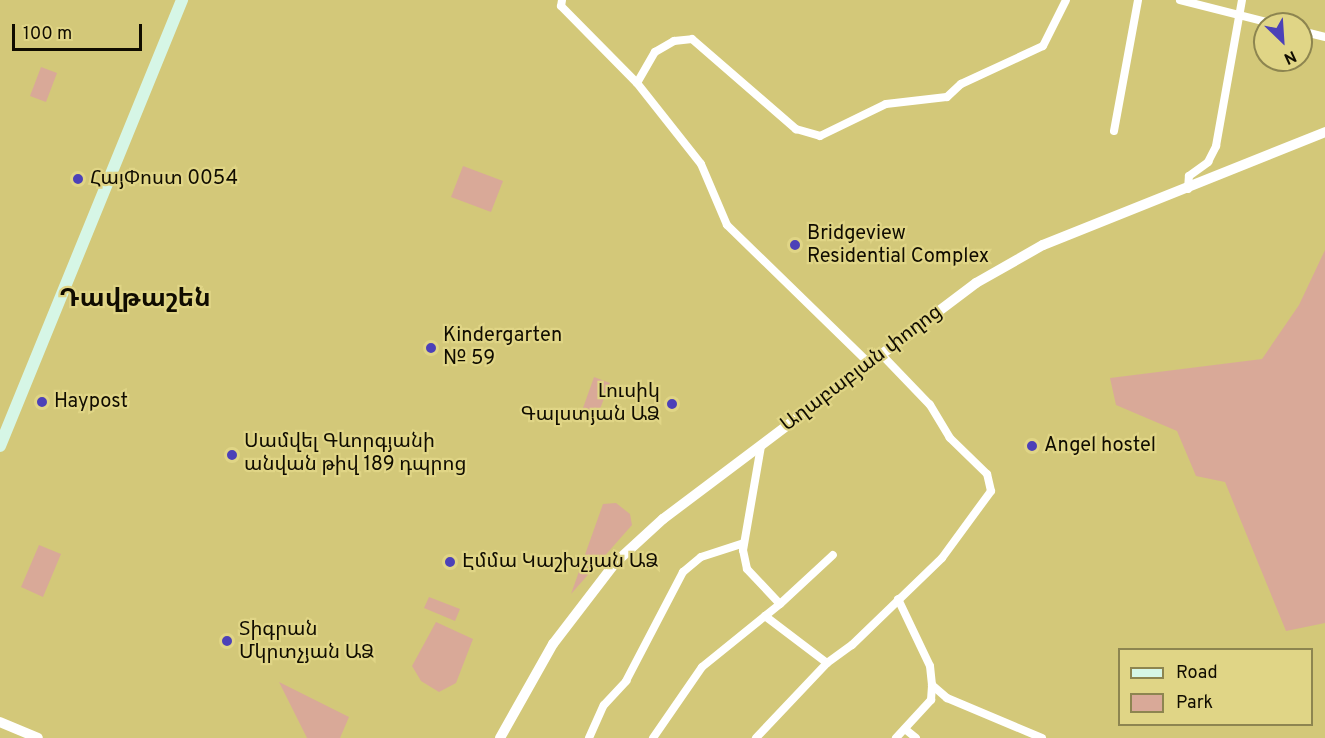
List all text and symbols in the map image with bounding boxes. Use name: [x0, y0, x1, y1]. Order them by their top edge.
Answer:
scale bar: [15, 12, 146, 50]
north arrow: [1253, 12, 1313, 72]
text: 100 m: [23, 23, 72, 46]
text: N: [1280, 45, 1299, 68]
place label: ՀայՓոստ 0054: [90, 167, 238, 191]
marker: ՀայՓոստ 0054: [71, 172, 85, 186]
place label: Bridgeview Residential Complex: [807, 222, 989, 269]
marker: Bridgeview Residential Complex: [788, 238, 802, 252]
district label: Դավթաշեն: [59, 284, 211, 316]
street label: Աղաբաբյան փողոց: [777, 301, 947, 437]
place label: Kindergarten № 59: [443, 324, 562, 371]
marker: Kindergarten № 59: [424, 341, 438, 355]
place label: Լուսիկ Գալստյան ԱՁ: [521, 380, 660, 427]
place label: Haypost: [54, 390, 128, 414]
marker: Haypost: [35, 395, 49, 409]
marker: Լուսիկ Գալստյան ԱՁ: [665, 397, 679, 411]
place label: Սամվել Գևորգյանի անվան թիվ 189 դպրոց: [244, 431, 466, 478]
place label: Angel hostel: [1044, 434, 1156, 458]
marker: Angel hostel: [1025, 439, 1039, 453]
marker: Սամվել Գևորգյանի անվան թիվ 189 դպրոց: [225, 448, 239, 462]
place label: Էմմա Կաշխչյան ԱՁ: [462, 550, 658, 574]
marker: Էմմա Կաշխչյան ԱՁ: [443, 555, 457, 569]
place label: Տիգրան Մկրտչյան ԱՁ: [239, 618, 374, 665]
marker: Տիգրան Մկրտչյան ԱՁ: [220, 634, 234, 648]
legend: [1118, 648, 1313, 726]
text: Road: [1176, 662, 1218, 685]
text: Park: [1176, 692, 1213, 715]

